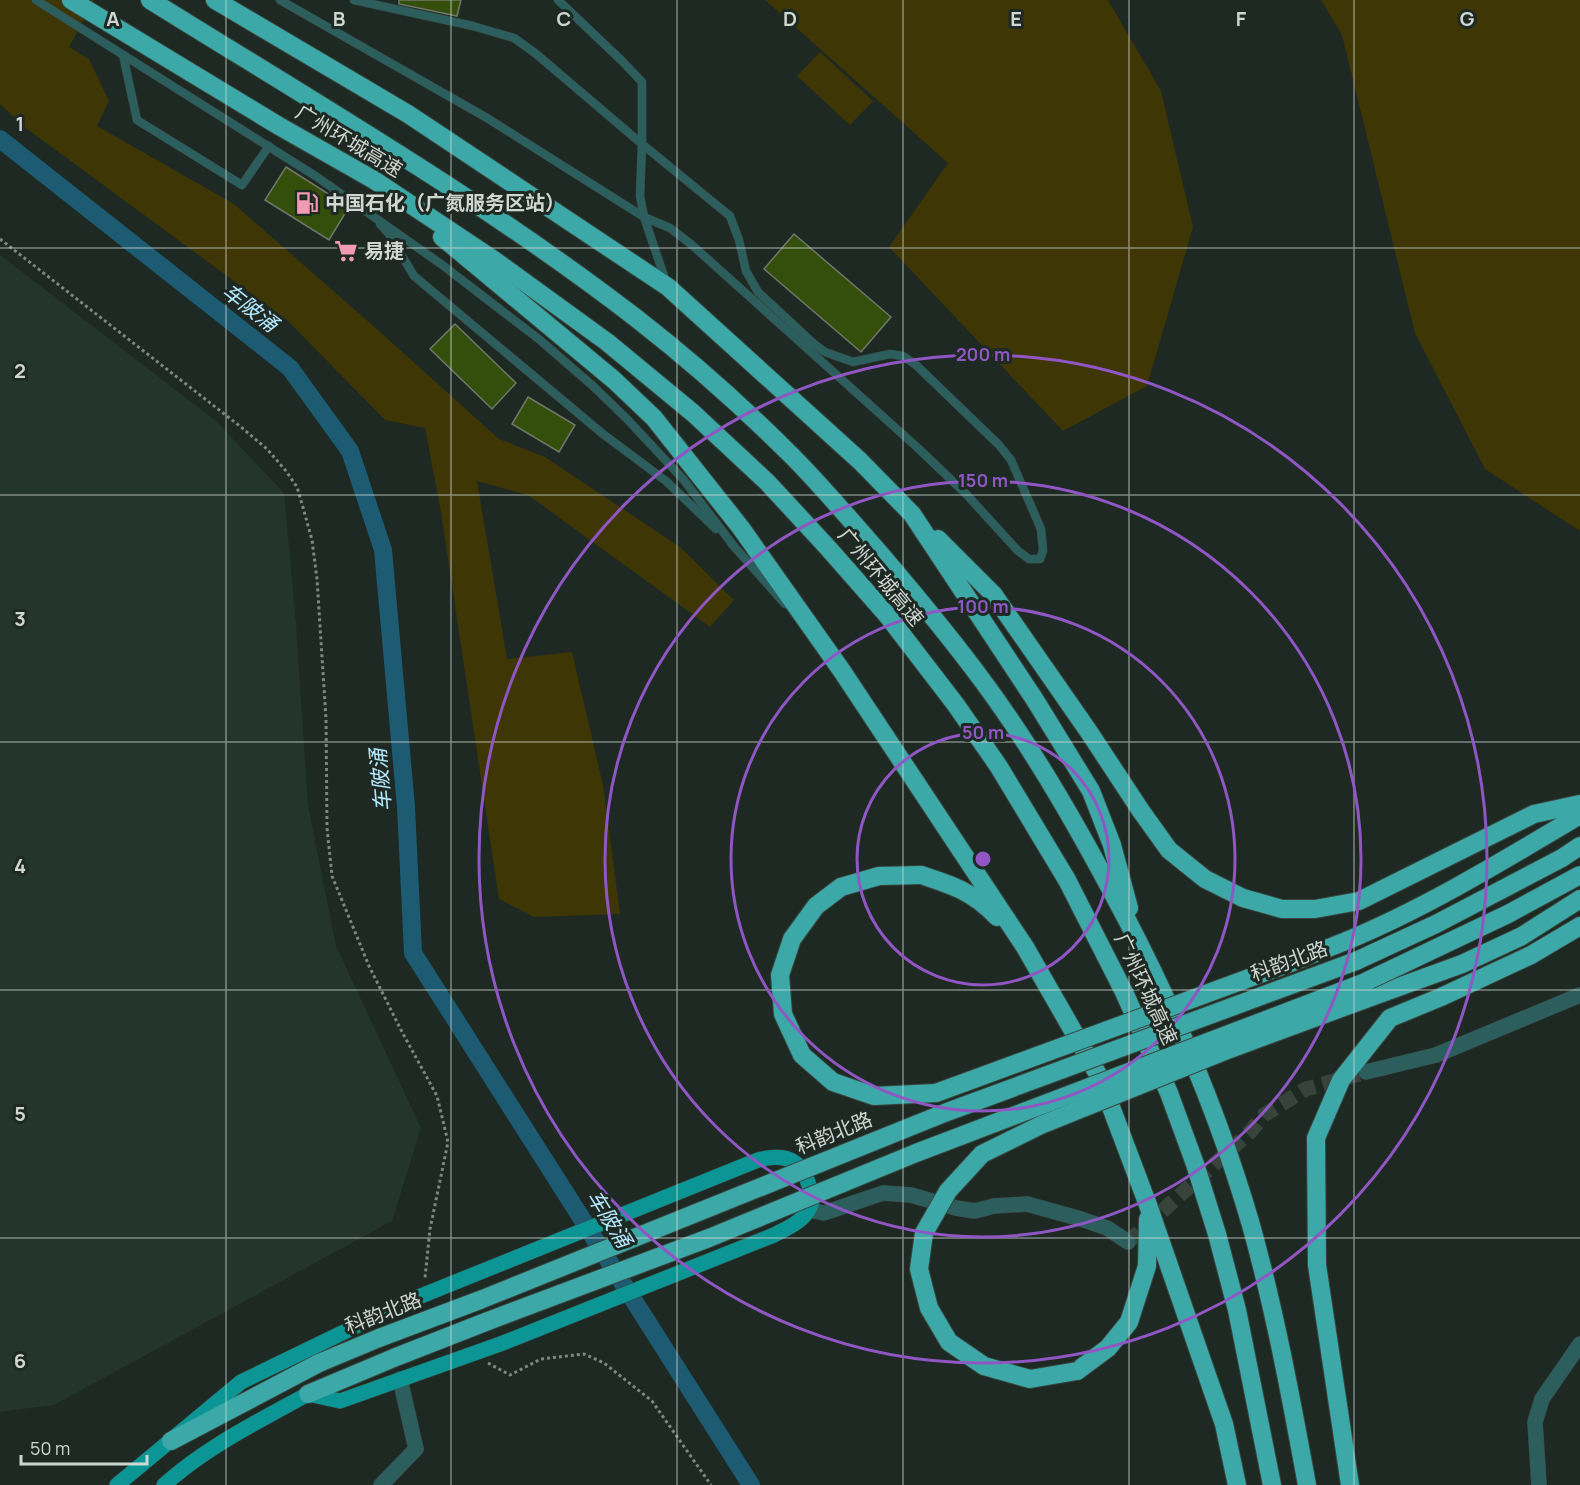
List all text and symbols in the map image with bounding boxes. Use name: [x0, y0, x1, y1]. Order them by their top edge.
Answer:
text: A: [106, 5, 120, 32]
text: B: [333, 5, 346, 32]
text: C: [557, 5, 571, 32]
text: D: [783, 5, 797, 32]
text: E: [1010, 5, 1022, 32]
text: F: [1236, 5, 1247, 32]
text: G: [1460, 5, 1475, 32]
street label: 广州环城高速: [291, 98, 408, 183]
text: 1: [16, 110, 24, 137]
place label: 中国石化（广氮服务区站）: [325, 189, 565, 216]
fuel station icon: 中国石化（广氮服务区站）: [294, 190, 320, 216]
place label: 易捷: [364, 237, 404, 264]
supermarket icon: 易捷: [333, 238, 359, 264]
water label: 车陂涌: [217, 277, 286, 339]
text: 200 m: [956, 342, 1010, 366]
text: 2: [14, 357, 26, 384]
text: 150 m: [958, 468, 1008, 492]
street label: 广州环城高速: [832, 522, 930, 631]
text: 100 m: [957, 594, 1009, 618]
text: 3: [14, 605, 26, 632]
text: 50 m: [962, 720, 1004, 744]
water label: 车陂涌: [363, 745, 397, 813]
centre of rings: [973, 849, 993, 869]
text: 4: [14, 852, 26, 879]
street label: 广州环城高速: [1109, 929, 1184, 1049]
street label: 科韵北路: [1247, 934, 1331, 987]
text: 5: [14, 1100, 26, 1127]
street label: 科韵北路: [792, 1105, 876, 1160]
water label: 车陂涌: [581, 1184, 639, 1254]
street label: 科韵北路: [341, 1286, 425, 1339]
text: 6: [14, 1347, 26, 1374]
scale bar: [21, 1428, 147, 1466]
text: 50 m: [30, 1436, 70, 1460]

